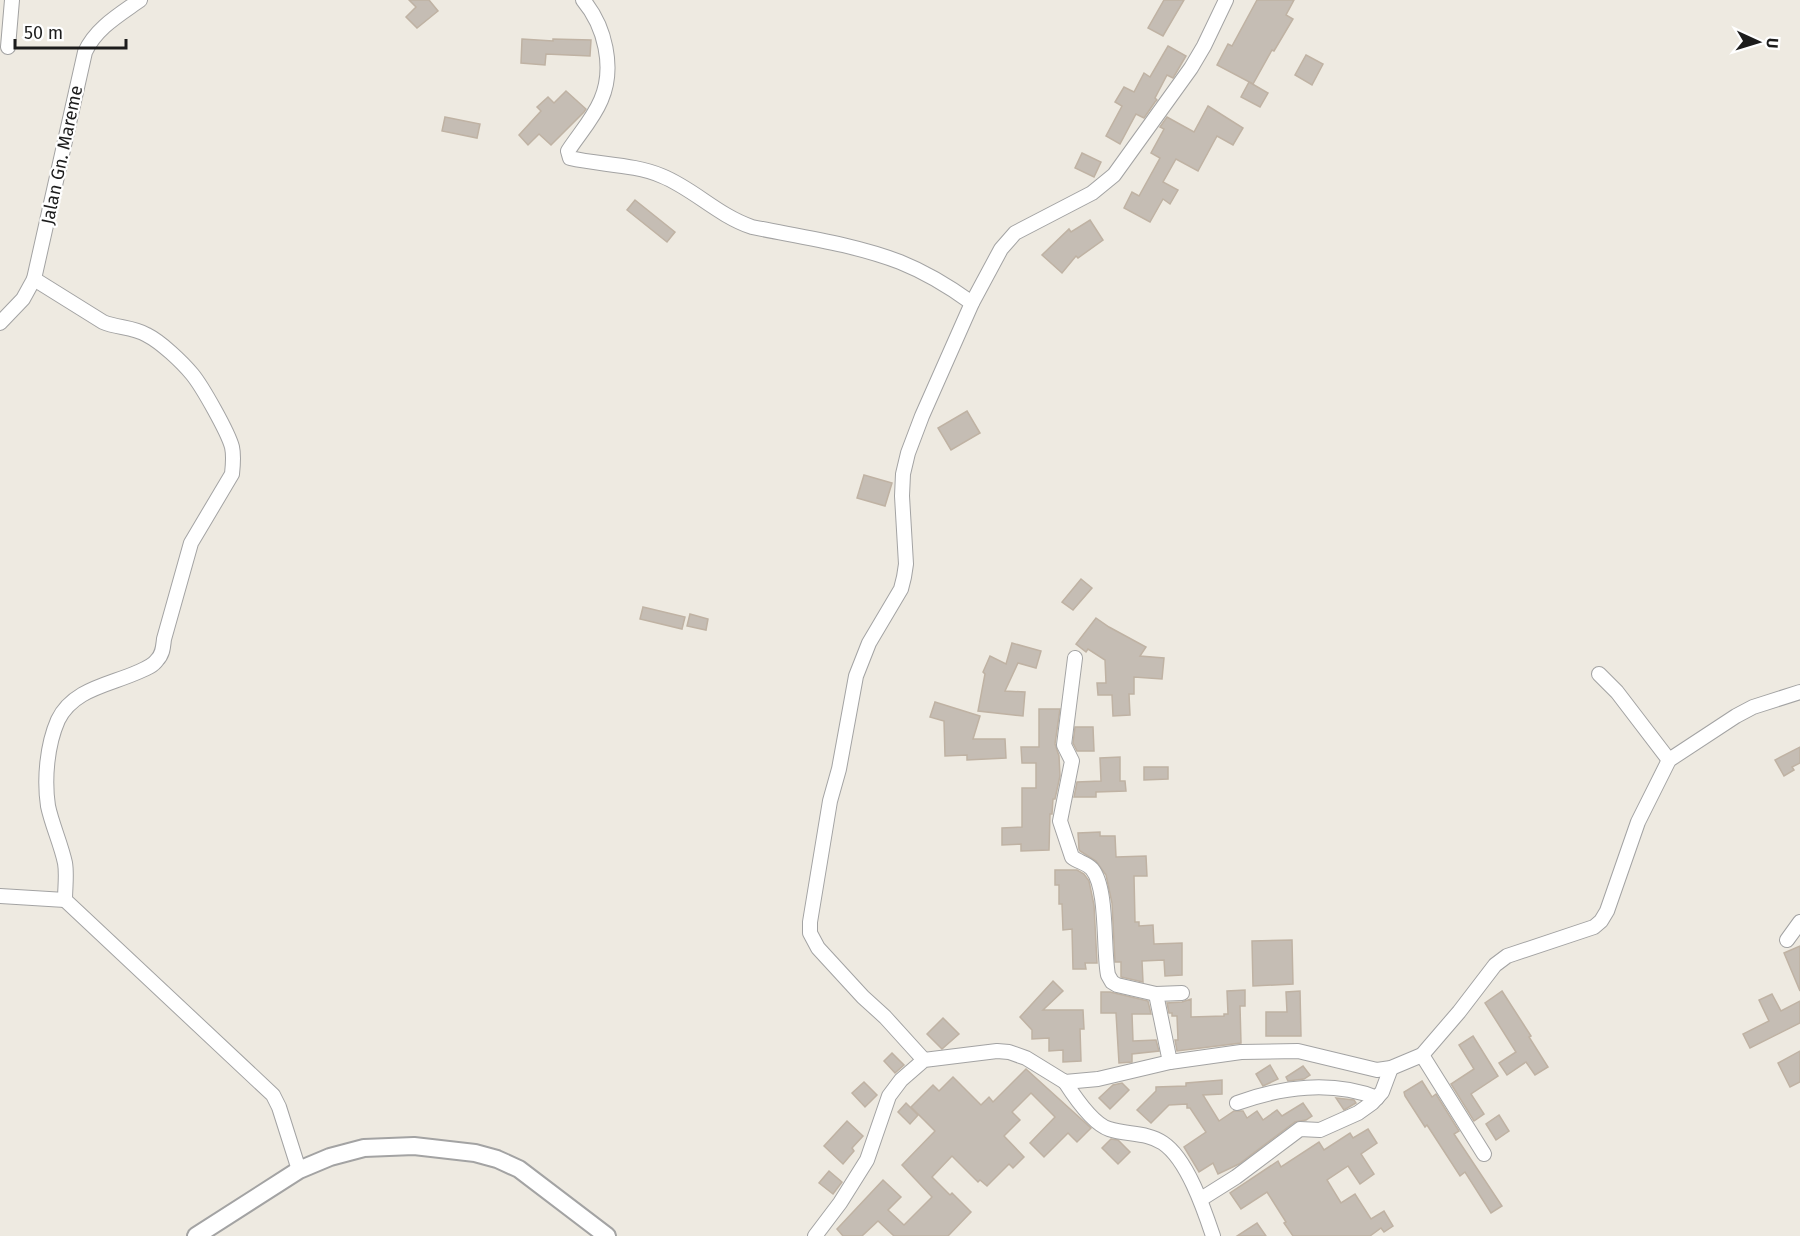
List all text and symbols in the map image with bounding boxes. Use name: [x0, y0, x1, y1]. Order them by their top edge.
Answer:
scale bar: [15, 12, 126, 50]
north arrow: [1728, 12, 1788, 72]
text: 50 m: [24, 22, 63, 44]
text: U: [1763, 37, 1782, 49]
street label: Jalan Gn. Mareme: [37, 83, 87, 227]

